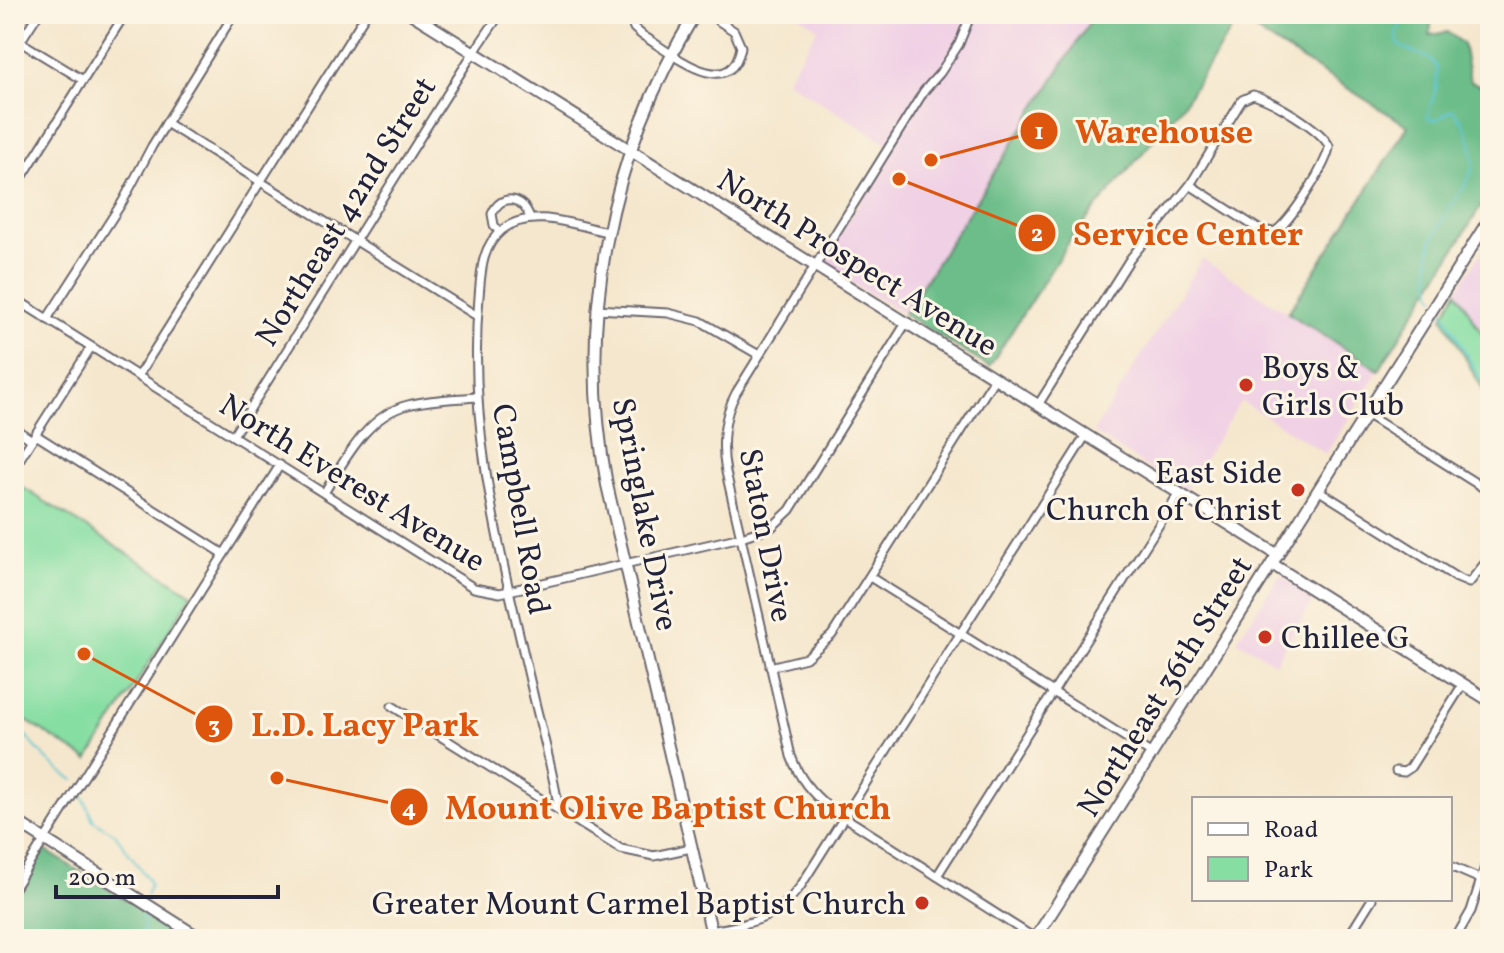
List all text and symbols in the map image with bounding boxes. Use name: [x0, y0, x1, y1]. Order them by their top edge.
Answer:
street label: Northeast 42nd Street: [247, 69, 449, 356]
callout: Warehouse: [1019, 102, 1269, 160]
text: Warehouse: [1075, 111, 1253, 158]
text: 1: [1034, 116, 1044, 150]
street label: North Prospect Avenue: [707, 160, 1005, 369]
callout: Service Center: [1017, 204, 1319, 262]
text: Service Center: [1073, 213, 1303, 260]
text: 2: [1031, 218, 1043, 252]
place label: Boys & Girls Club: [1262, 348, 1404, 429]
marker: Boys & Girls Club: [1237, 376, 1255, 394]
street label: North Everest Avenue: [210, 385, 493, 584]
street label: Springlake Drive: [599, 394, 687, 635]
street label: Campbell Road: [479, 401, 559, 619]
street label: Staton Drive: [726, 445, 802, 626]
place label: East Side Church of Christ: [1046, 453, 1282, 534]
marker: East Side Church of Christ: [1289, 481, 1307, 499]
street label: Northeast 36th Street: [1068, 549, 1265, 827]
place label: Chillee G: [1281, 618, 1410, 662]
marker: Chillee G: [1256, 628, 1274, 646]
callout: L.D. Lacy Park: [194, 695, 495, 753]
text: L.D. Lacy Park: [251, 704, 479, 751]
text: 3: [208, 710, 220, 744]
callout: Mount Olive Baptist Church: [389, 778, 907, 836]
text: Mount Olive Baptist Church: [445, 787, 891, 834]
text: 4: [402, 793, 416, 827]
legend: [1192, 797, 1452, 901]
text: Road: [1264, 814, 1318, 848]
scale bar: [56, 849, 278, 899]
text: Park: [1264, 854, 1313, 888]
text: 200 m: [68, 862, 136, 896]
place label: Greater Mount Carmel Baptist Church: [372, 884, 906, 928]
marker: Greater Mount Carmel Baptist Church: [913, 894, 931, 912]

